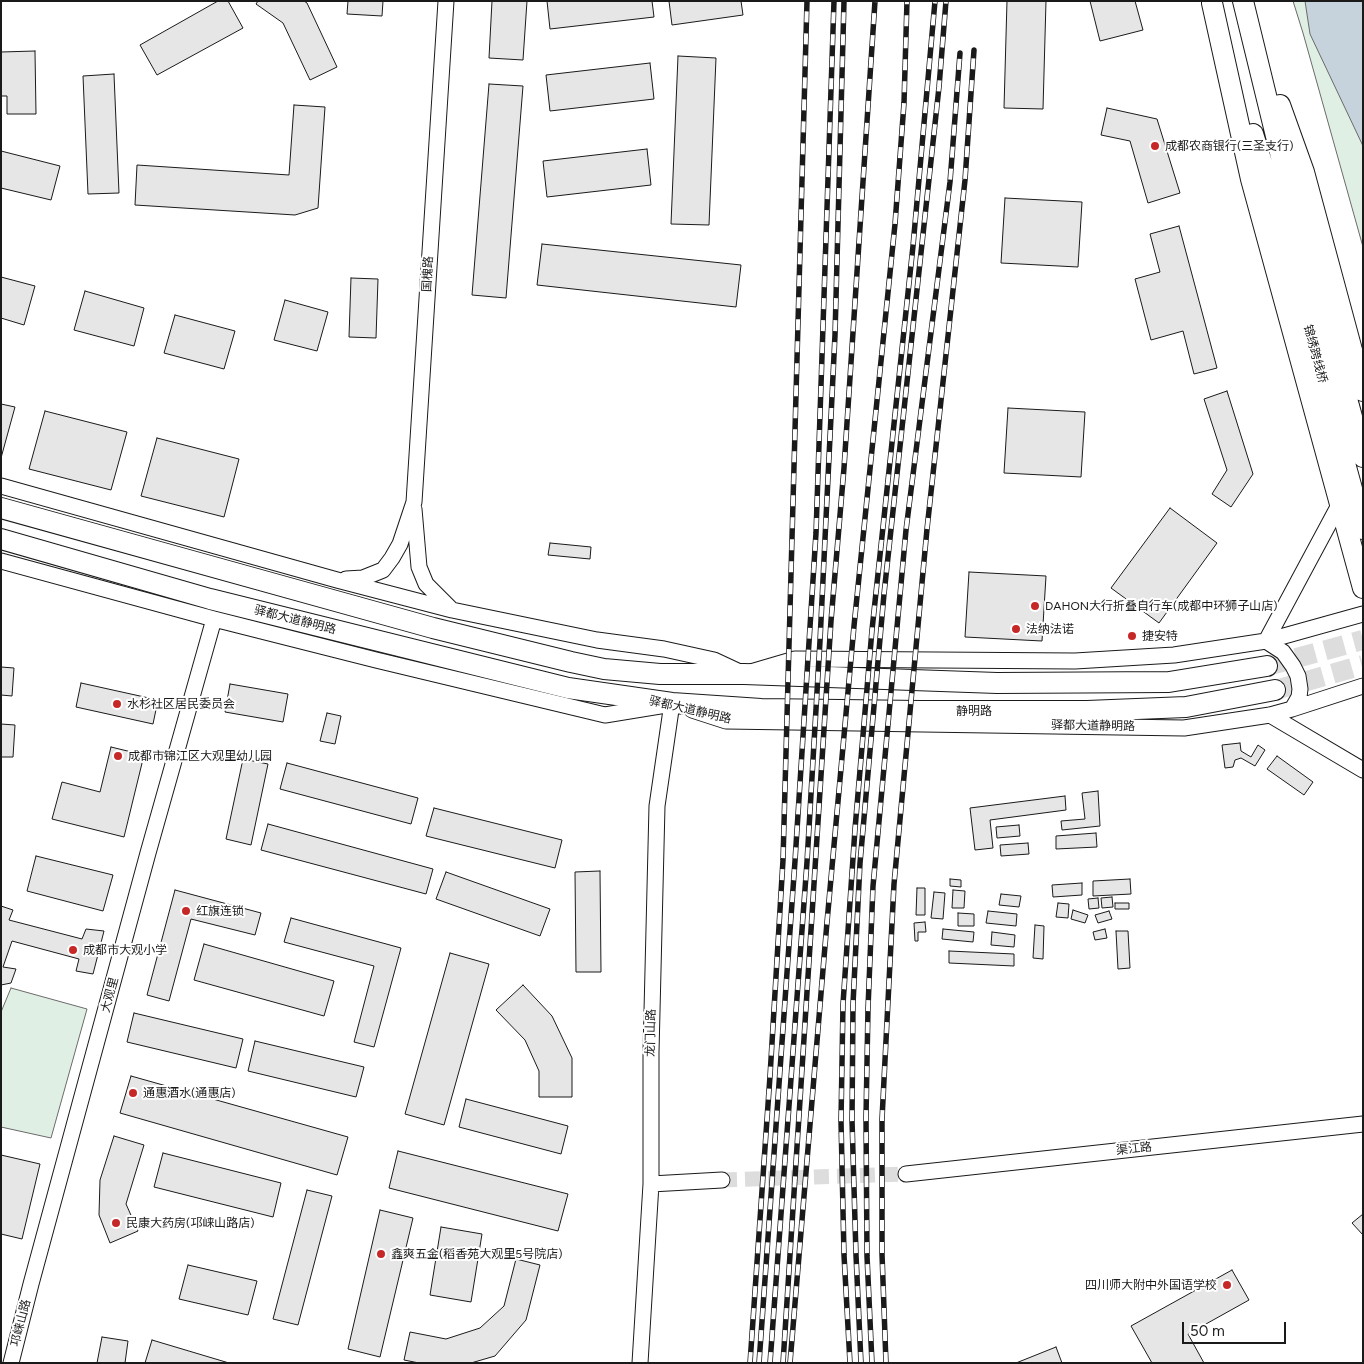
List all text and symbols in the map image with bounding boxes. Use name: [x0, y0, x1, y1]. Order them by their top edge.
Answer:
place label: 成都农商银行(三圣支行): [1165, 139, 1293, 153]
marker: 成都农商银行(三圣支行): [1149, 140, 1161, 152]
street label: 国槐路: [420, 256, 436, 292]
street label: 锦绣跨线桥: [1300, 323, 1330, 385]
place label: DAHON大行折叠自行车(成都中环狮子山店): [1045, 599, 1277, 613]
marker: DAHON大行折叠自行车(成都中环狮子山店): [1029, 600, 1041, 612]
street label: 驿都大道静明路: [253, 603, 337, 637]
place label: 法纳法诺: [1026, 622, 1074, 636]
marker: 法纳法诺: [1010, 623, 1022, 635]
place label: 捷安特: [1142, 629, 1178, 643]
marker: 捷安特: [1126, 630, 1138, 642]
street label: 驿都大道静明路: [647, 694, 733, 726]
place label: 水杉社区居民委员会: [127, 697, 235, 711]
marker: 水杉社区居民委员会: [111, 698, 123, 710]
street label: 静明路: [956, 704, 992, 718]
street label: 驿都大道静明路: [1051, 718, 1135, 734]
place label: 成都市锦江区大观里幼儿园: [128, 749, 272, 763]
marker: 成都市锦江区大观里幼儿园: [112, 750, 124, 762]
place label: 红旗连锁: [196, 904, 244, 918]
marker: 红旗连锁: [180, 905, 192, 917]
place label: 成都市大观小学: [83, 943, 167, 957]
marker: 成都市大观小学: [67, 944, 79, 956]
street label: 大观里: [98, 976, 122, 1014]
street label: 龙门山路: [643, 1009, 659, 1057]
place label: 通惠酒水(通惠店): [143, 1086, 235, 1100]
marker: 通惠酒水(通惠店): [127, 1087, 139, 1099]
street label: 渠江路: [1115, 1140, 1153, 1158]
place label: 民康大药房(邛崃山路店): [126, 1216, 254, 1230]
marker: 民康大药房(邛崃山路店): [110, 1217, 122, 1229]
place label: 鑫爽五金(稻香苑大观里5号院店): [391, 1247, 562, 1261]
marker: 鑫爽五金(稻香苑大观里5号院店): [375, 1248, 387, 1260]
place label: 四川师大附中外国语学校: [1085, 1278, 1217, 1292]
marker: 四川师大附中外国语学校: [1221, 1279, 1233, 1291]
street label: 邛崃山路: [8, 1298, 34, 1348]
scale bar: [1184, 1312, 1288, 1344]
text: 50 m: [1190, 1322, 1225, 1340]

